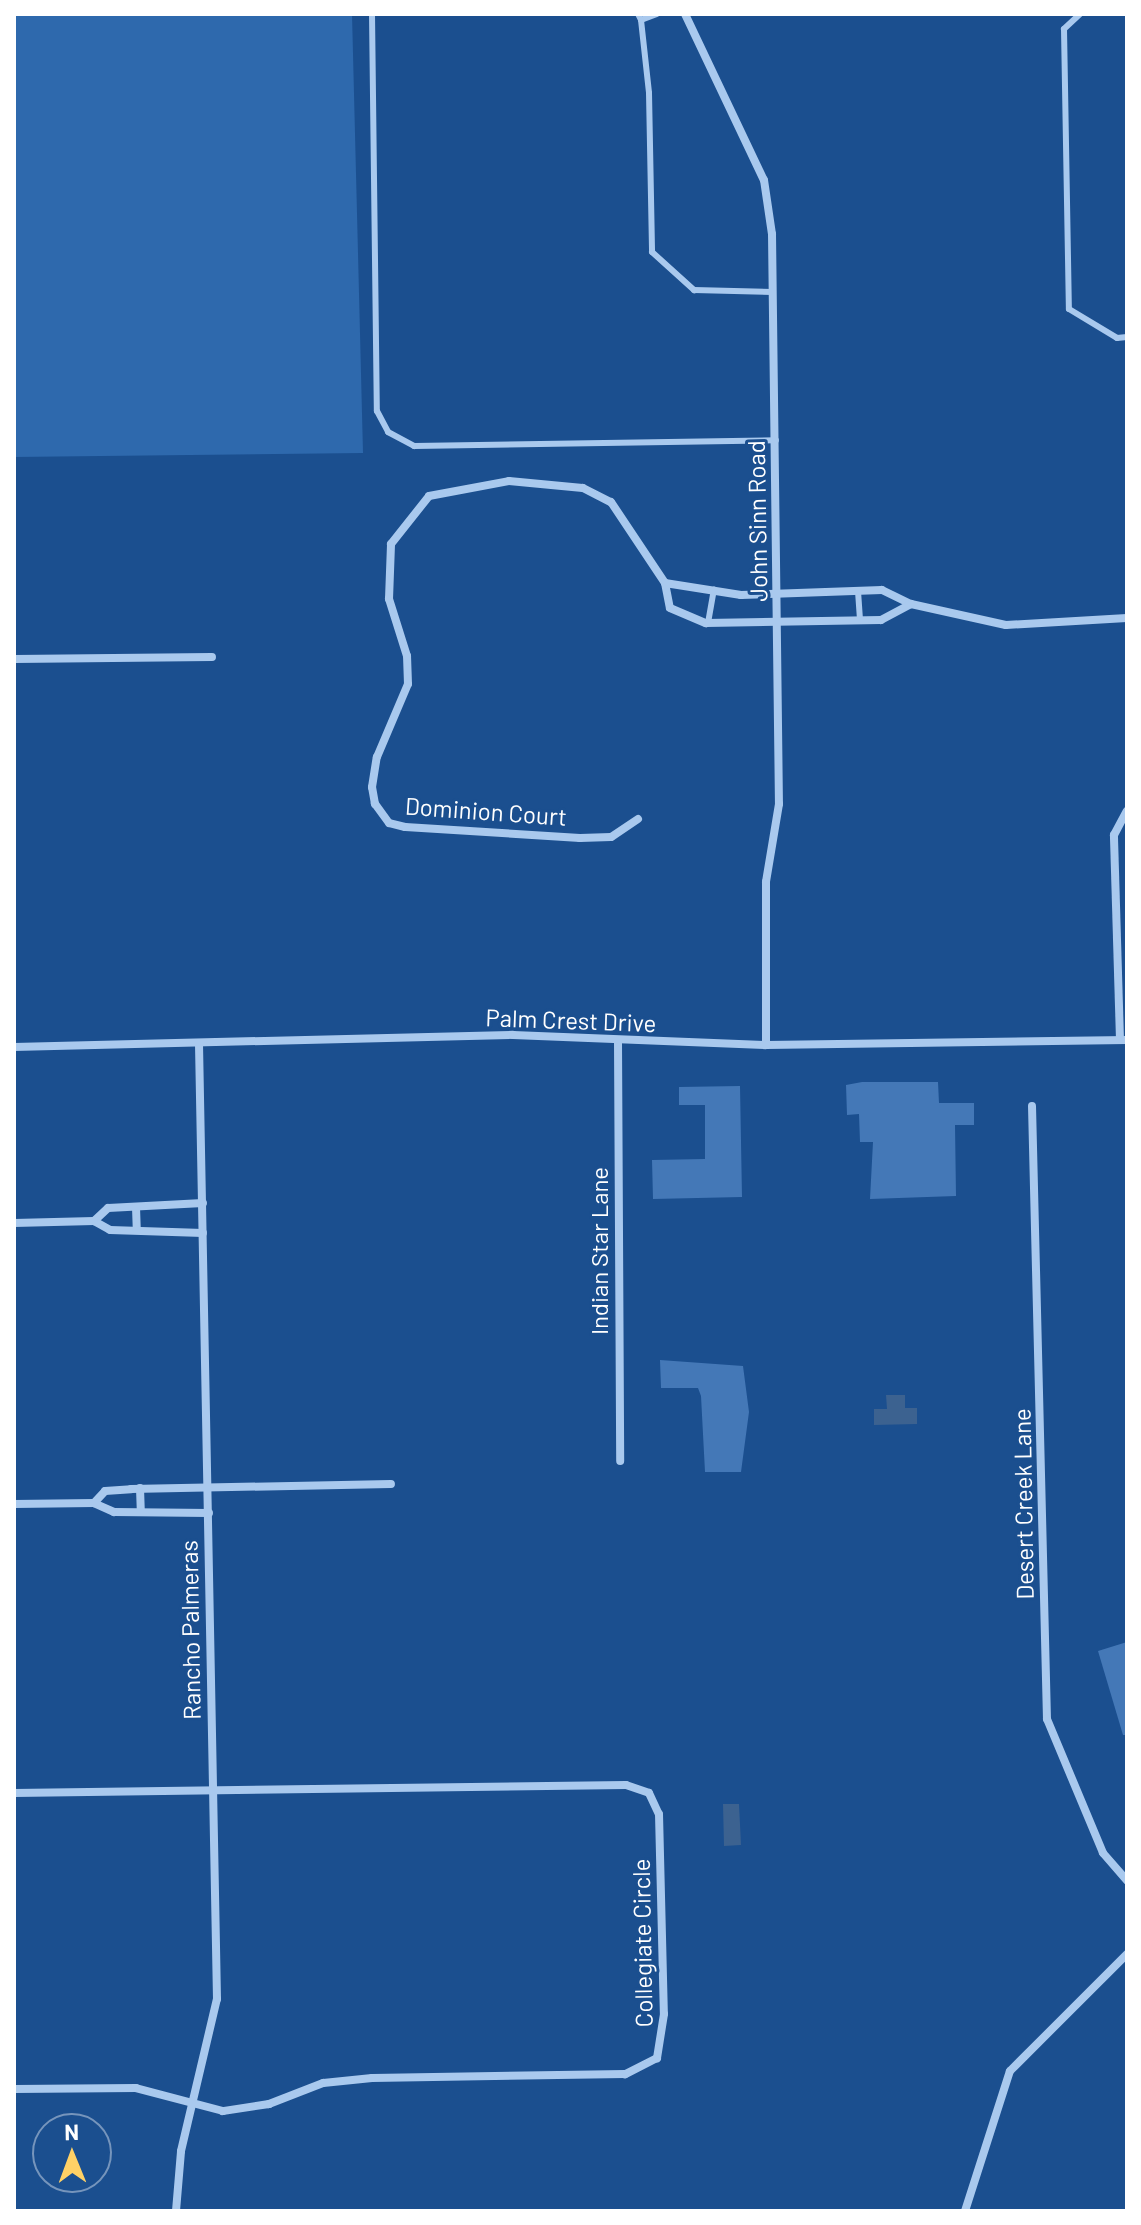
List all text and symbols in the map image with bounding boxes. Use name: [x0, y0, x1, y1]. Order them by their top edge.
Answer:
street label: John Sinn Road: [741, 440, 773, 602]
street label: Dominion Court: [404, 791, 568, 831]
street label: Palm Crest Drive: [485, 1003, 657, 1037]
street label: Indian Star Lane: [585, 1167, 613, 1335]
street label: Desert Creek Lane: [1007, 1408, 1039, 1600]
street label: Rancho Palmeras: [174, 1540, 206, 1720]
street label: Collegiate Circle: [626, 1858, 658, 2028]
north arrow: [32, 2113, 112, 2193]
text: N: [64, 2118, 79, 2144]

